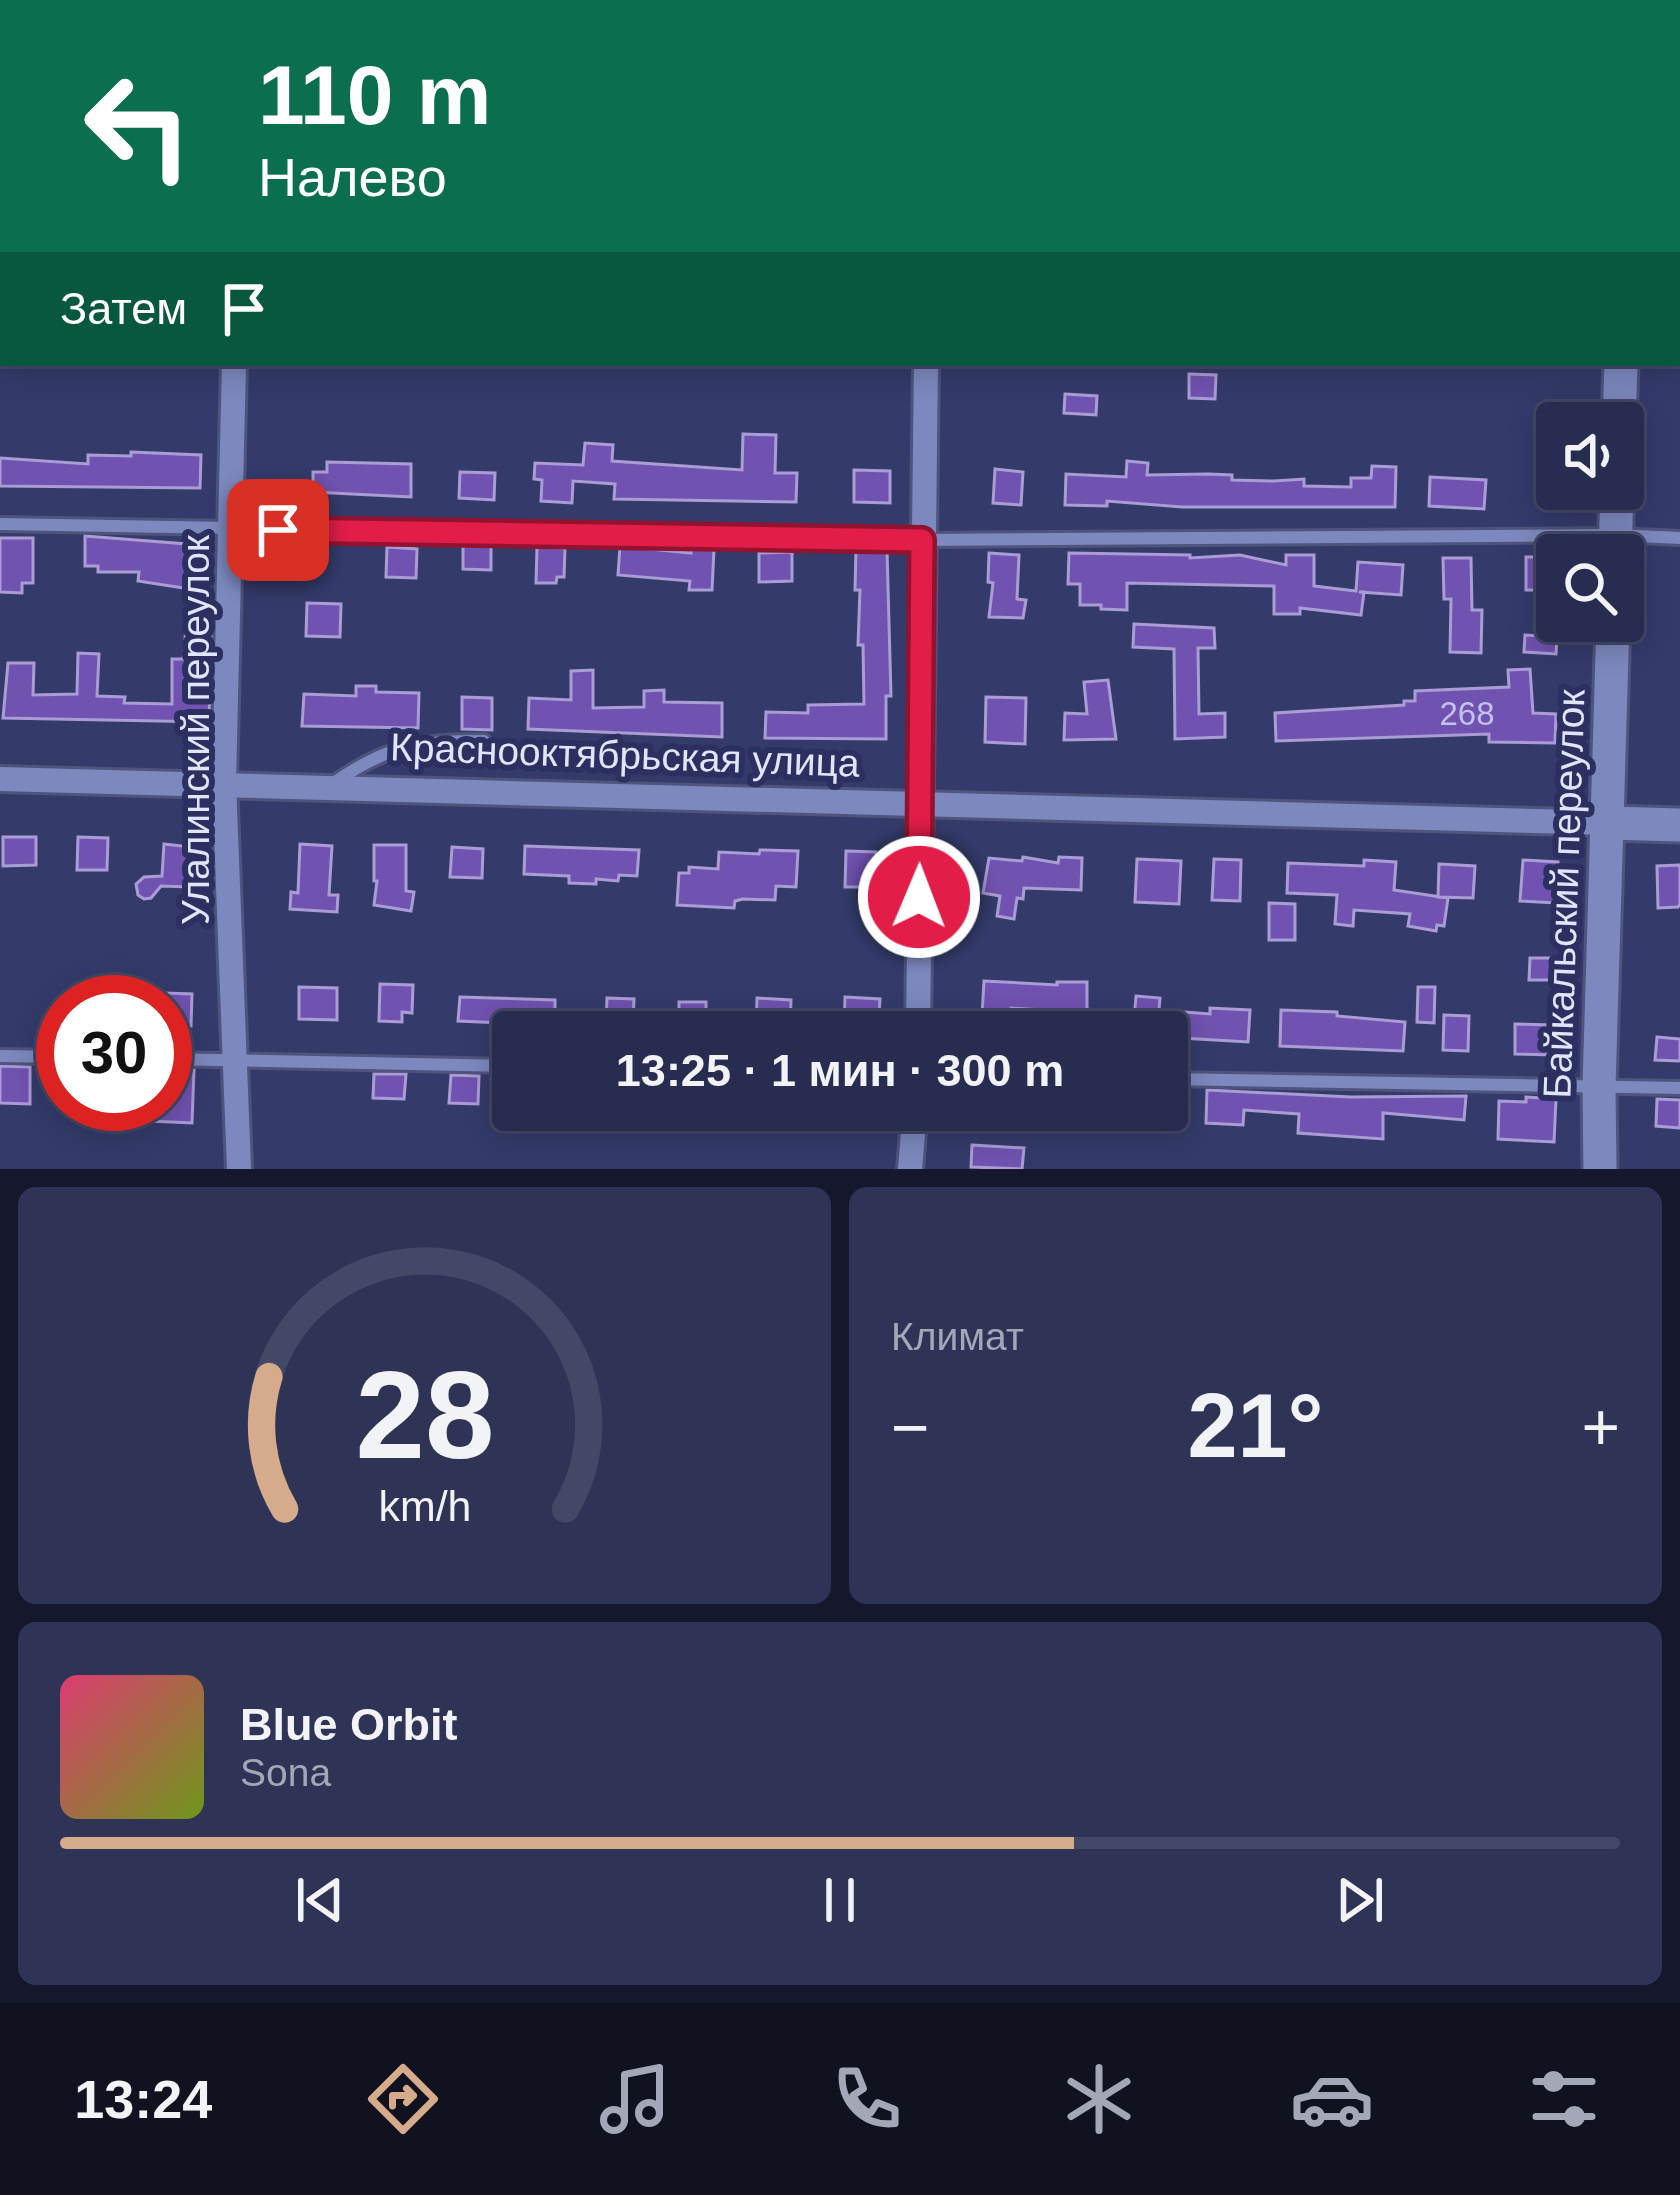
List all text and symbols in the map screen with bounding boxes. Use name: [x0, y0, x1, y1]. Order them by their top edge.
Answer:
icon: left: [60, 48, 216, 204]
text: 110 m: [258, 48, 492, 142]
text: Налево: [258, 147, 447, 207]
icon: arrive: [211, 276, 277, 342]
text: Затем: [60, 283, 187, 334]
map controls: [1536, 402, 1644, 642]
button: sound: [1536, 402, 1644, 510]
pin: [227, 479, 329, 581]
icon: arrive: [245, 497, 311, 563]
street label: Улалинский переулок: [174, 534, 217, 925]
button: search: [1536, 534, 1644, 642]
street label: Байкальский переулок: [1535, 688, 1593, 1099]
house number: 268: [1439, 695, 1495, 732]
street label: Краснооктябрьская улица: [390, 725, 861, 785]
position arrow: [856, 834, 982, 960]
speed limit sign: 30: [36, 975, 192, 1131]
text: 13:25 · 1 мин · 300 m: [616, 1045, 1064, 1096]
text: Климат: [891, 1315, 1024, 1358]
text: 28: [355, 1345, 494, 1484]
text: 21°: [1187, 1376, 1324, 1476]
text: −: [891, 1390, 930, 1464]
text: +: [1581, 1390, 1620, 1464]
text: km/h: [378, 1481, 471, 1529]
text: Blue Orbit: [240, 1699, 458, 1750]
text: Sona: [240, 1751, 331, 1794]
icon: previous: [287, 1867, 353, 1933]
icon: pause: [807, 1867, 873, 1933]
icon: next: [1327, 1867, 1393, 1933]
icon: directions: [361, 2057, 445, 2141]
icon: music: [593, 2057, 677, 2141]
icon: phone: [825, 2057, 909, 2141]
icon: climate: [1057, 2057, 1141, 2141]
icon: car: [1290, 2057, 1374, 2141]
icon: filters: [1522, 2057, 1606, 2141]
text: 13:24: [74, 2069, 212, 2129]

